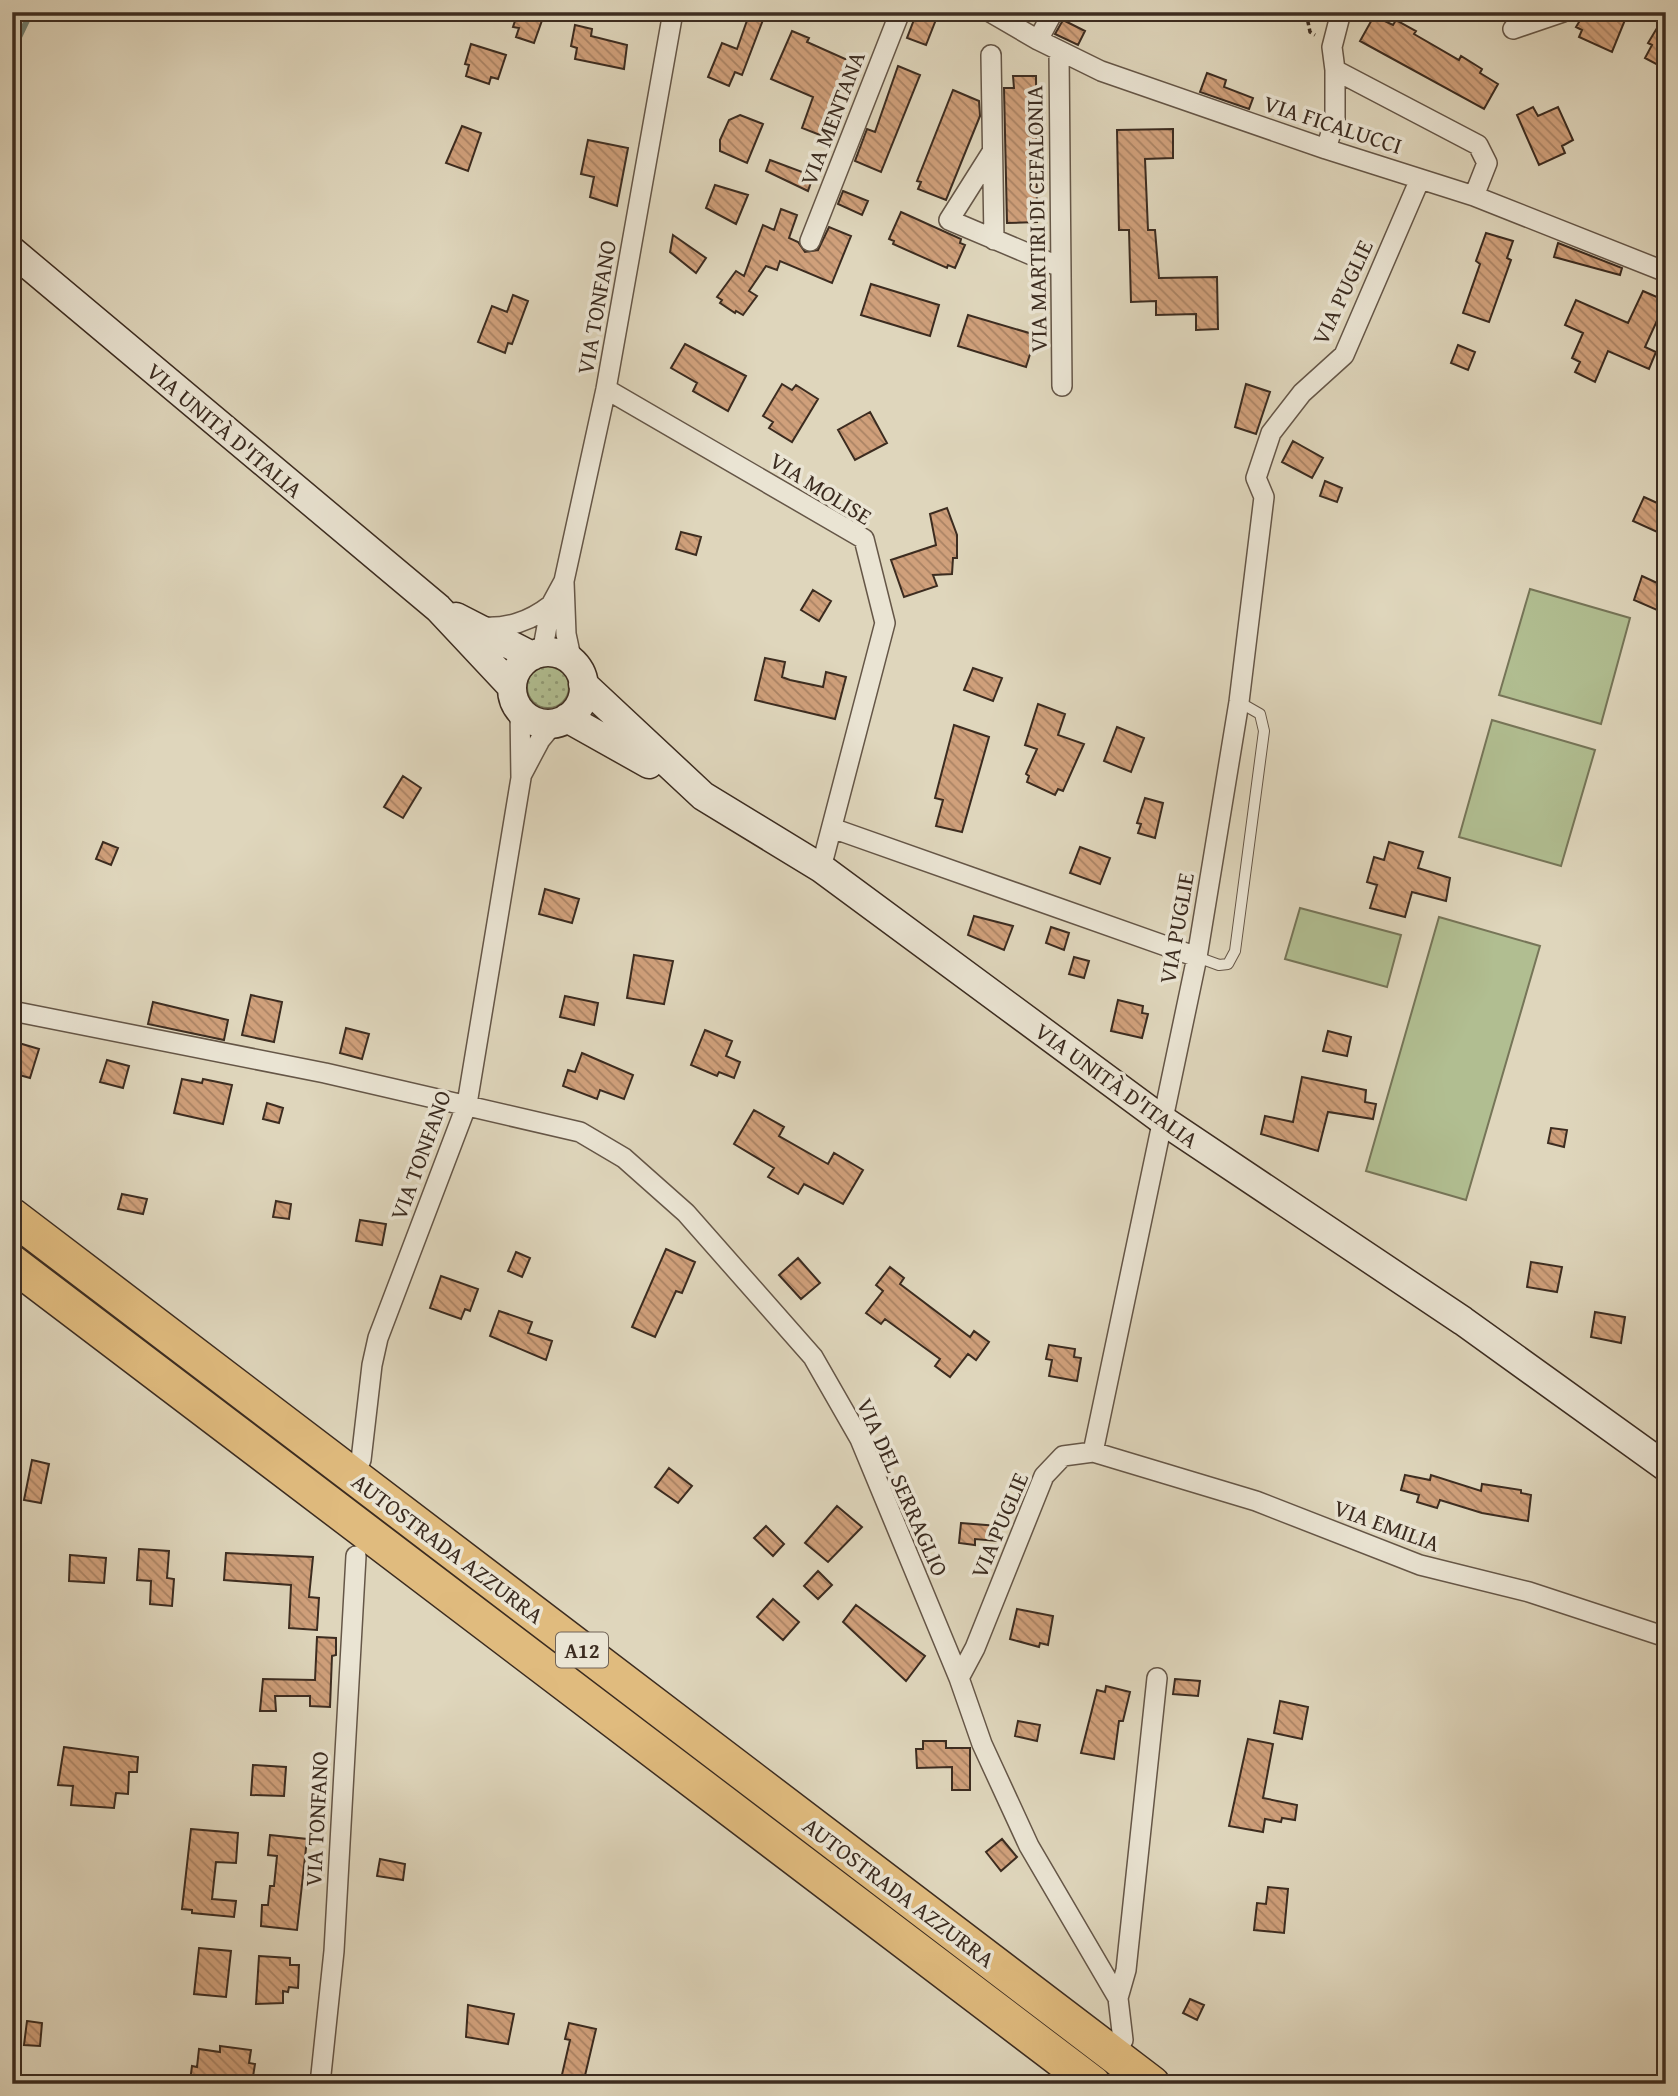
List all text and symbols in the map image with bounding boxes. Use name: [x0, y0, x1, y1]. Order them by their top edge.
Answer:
street label: VIA MENTANA: [791, 46, 873, 190]
street label: VIA MARTIRI DI CEFALONIA: [1017, 85, 1055, 353]
street label: VIA FICALUCCI: [1260, 86, 1406, 162]
street label: VIA PUGLIE: [1303, 234, 1381, 350]
street label: VIA TONFANO: [568, 237, 624, 377]
street label: VIA UNITÀ D'ITALIA: [140, 355, 310, 505]
street label: VIA MOLISE: [763, 444, 879, 532]
street label: VIA PUGLIE: [1150, 870, 1202, 986]
street label: VIA UNITÀ D'ITALIA: [1028, 1014, 1206, 1156]
street label: VIA TONFANO: [381, 1086, 459, 1224]
street label: VIA DEL SERRAGLIO: [849, 1393, 957, 1581]
street label: AUTOSTRADA AZZURRA: [345, 1465, 551, 1631]
street label: VIA PUGLIE: [962, 1467, 1036, 1583]
street label: VIA EMILIA: [1329, 1491, 1445, 1559]
road number: A12: [556, 1632, 608, 1668]
street label: VIA TONFANO: [296, 1750, 336, 1888]
street label: AUTOSTRADA AZZURRA: [796, 1809, 1002, 1975]

